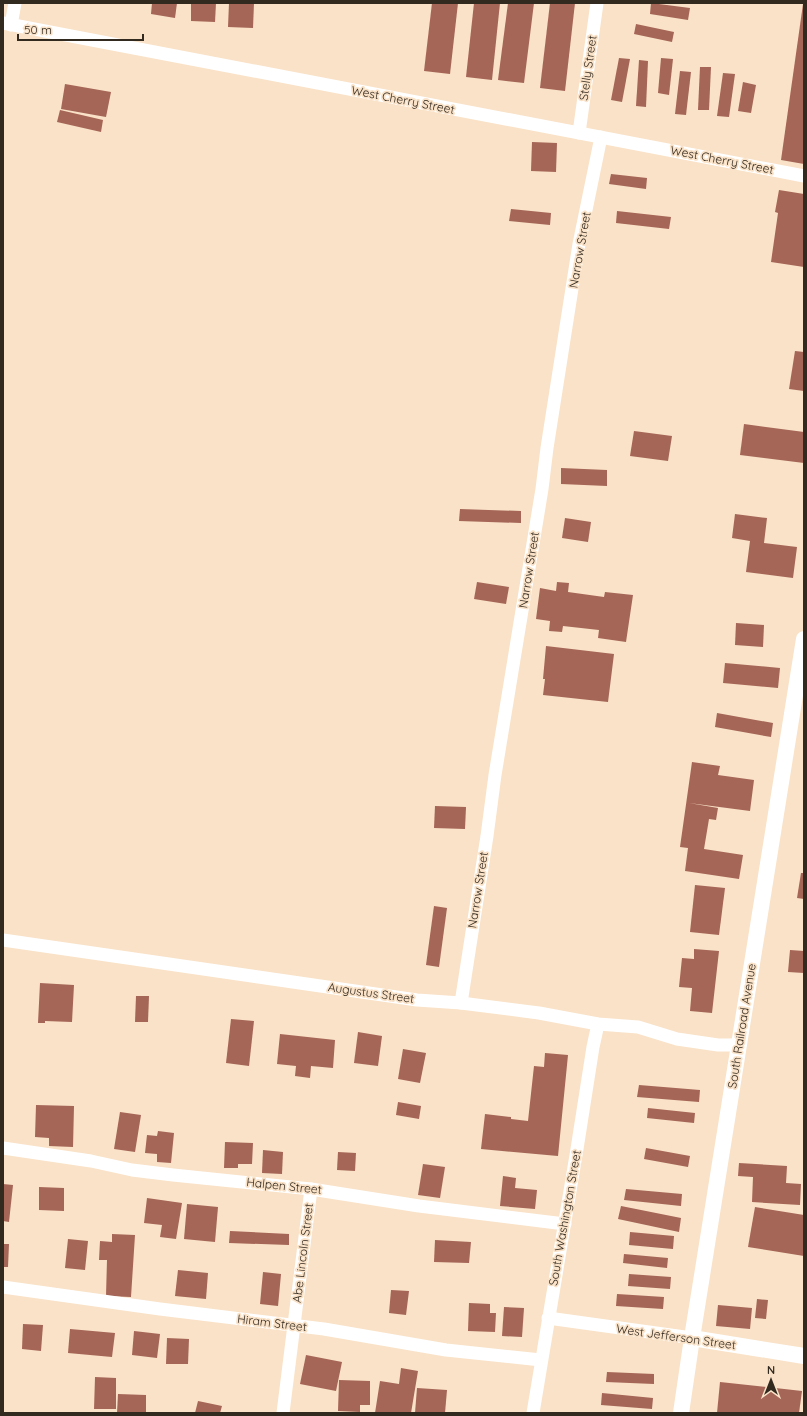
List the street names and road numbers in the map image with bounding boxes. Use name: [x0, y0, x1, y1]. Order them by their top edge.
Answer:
street label: Stelly Street: [576, 34, 600, 102]
street label: West Cherry Street: [350, 82, 456, 117]
street label: West Cherry Street: [669, 142, 775, 177]
street label: Narrow Street: [565, 211, 594, 289]
street label: Narrow Street: [515, 531, 542, 609]
street label: Narrow Street: [464, 851, 491, 929]
street label: South Railroad Avenue: [724, 962, 759, 1089]
street label: Augustus Street: [327, 979, 415, 1006]
street label: South Washington Street: [545, 1149, 584, 1287]
street label: Halpen Street: [246, 1174, 322, 1197]
street label: Abe Lincoln Street: [289, 1202, 316, 1304]
street label: Hiram Street: [236, 1311, 308, 1334]
street label: West Jefferson Street: [615, 1321, 737, 1352]

